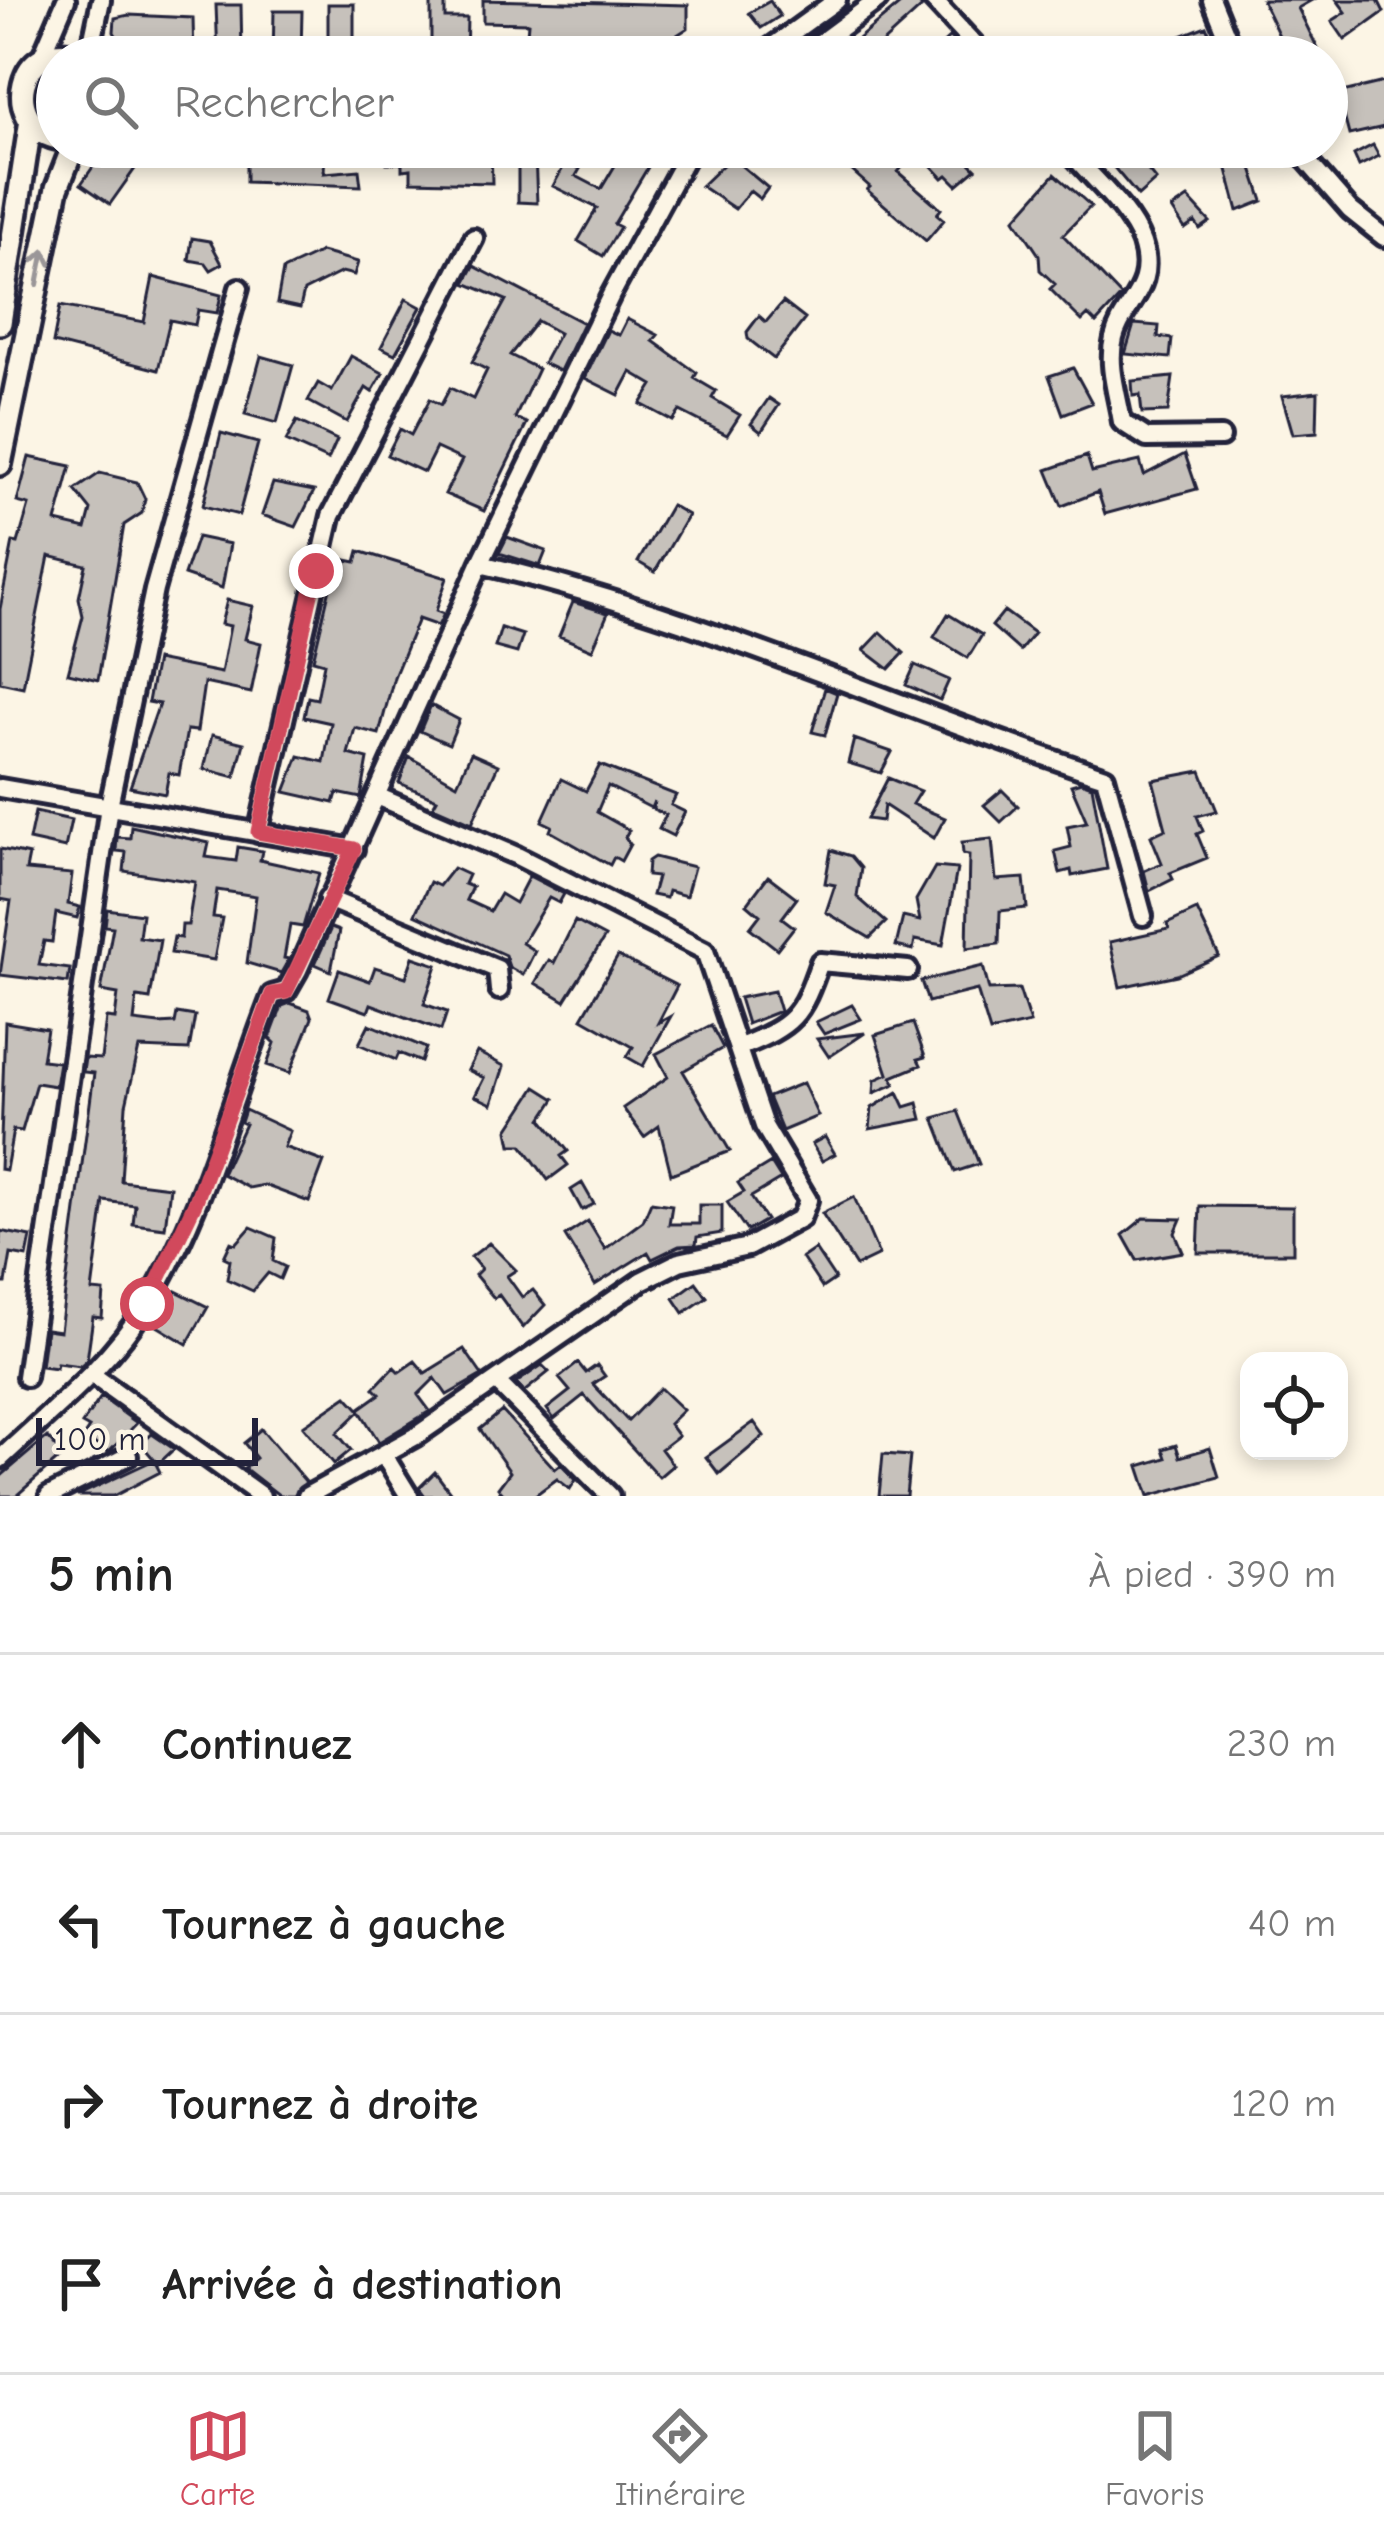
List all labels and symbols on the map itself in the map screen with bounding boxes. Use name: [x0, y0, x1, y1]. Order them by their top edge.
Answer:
one-way arrow: [31, 248, 53, 287]
route end: [289, 544, 343, 598]
route start: [120, 1277, 174, 1331]
scale bar: [36, 1412, 258, 1465]

